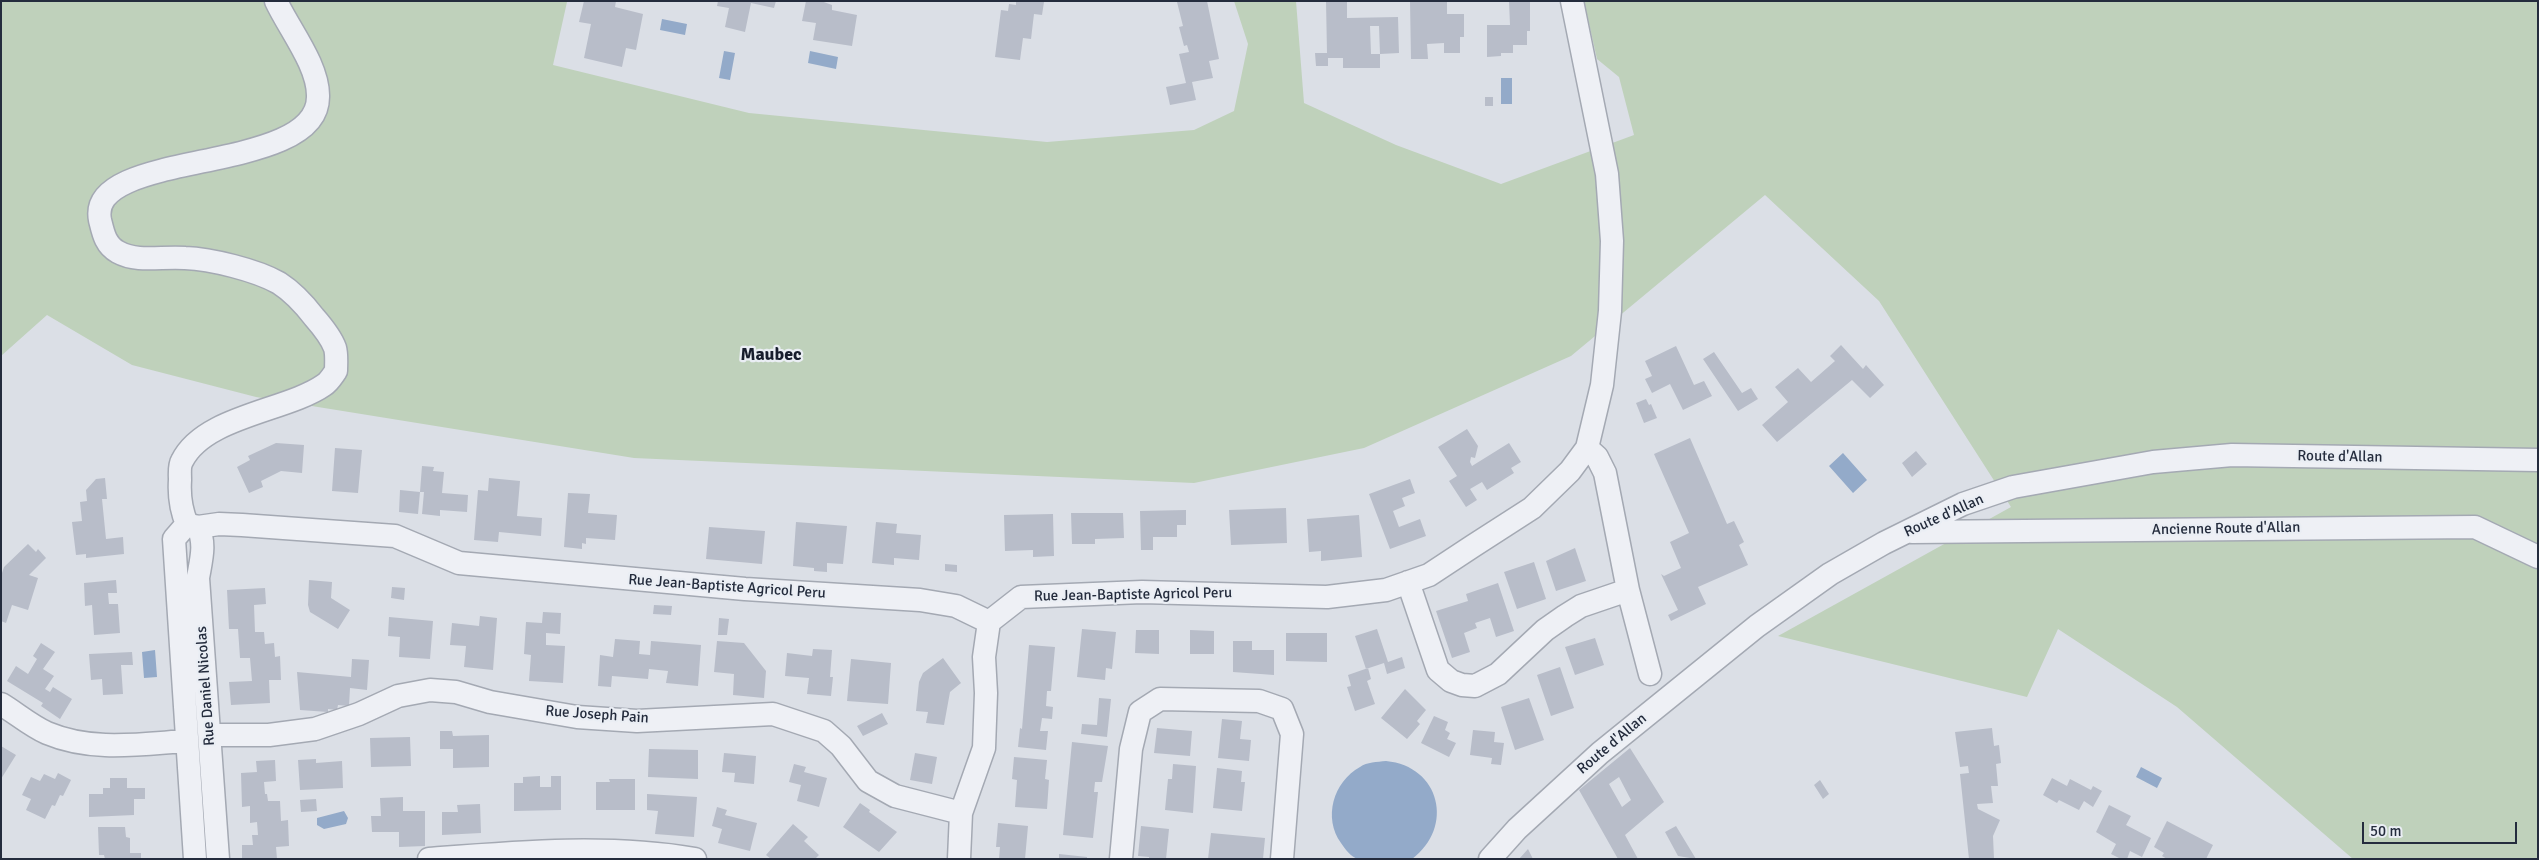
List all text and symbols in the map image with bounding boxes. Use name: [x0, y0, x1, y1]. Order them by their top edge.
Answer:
district label: Maubec: [740, 344, 802, 366]
street label: Route d'Allan: [2297, 447, 2383, 467]
street label: Route d'Allan: [1901, 490, 1987, 542]
street label: Ancienne Route d'Allan: [2152, 519, 2300, 539]
street label: Rue Jean-Baptiste Agricol Peru: [628, 571, 826, 603]
street label: Rue Jean-Baptiste Agricol Peru: [1034, 584, 1232, 606]
street label: Rue Daniel Nicolas: [193, 626, 219, 746]
street label: Rue Joseph Pain: [545, 702, 649, 728]
street label: Route d'Allan: [1574, 710, 1650, 778]
scale bar: [2364, 812, 2519, 844]
text: 50 m: [2370, 822, 2401, 840]

